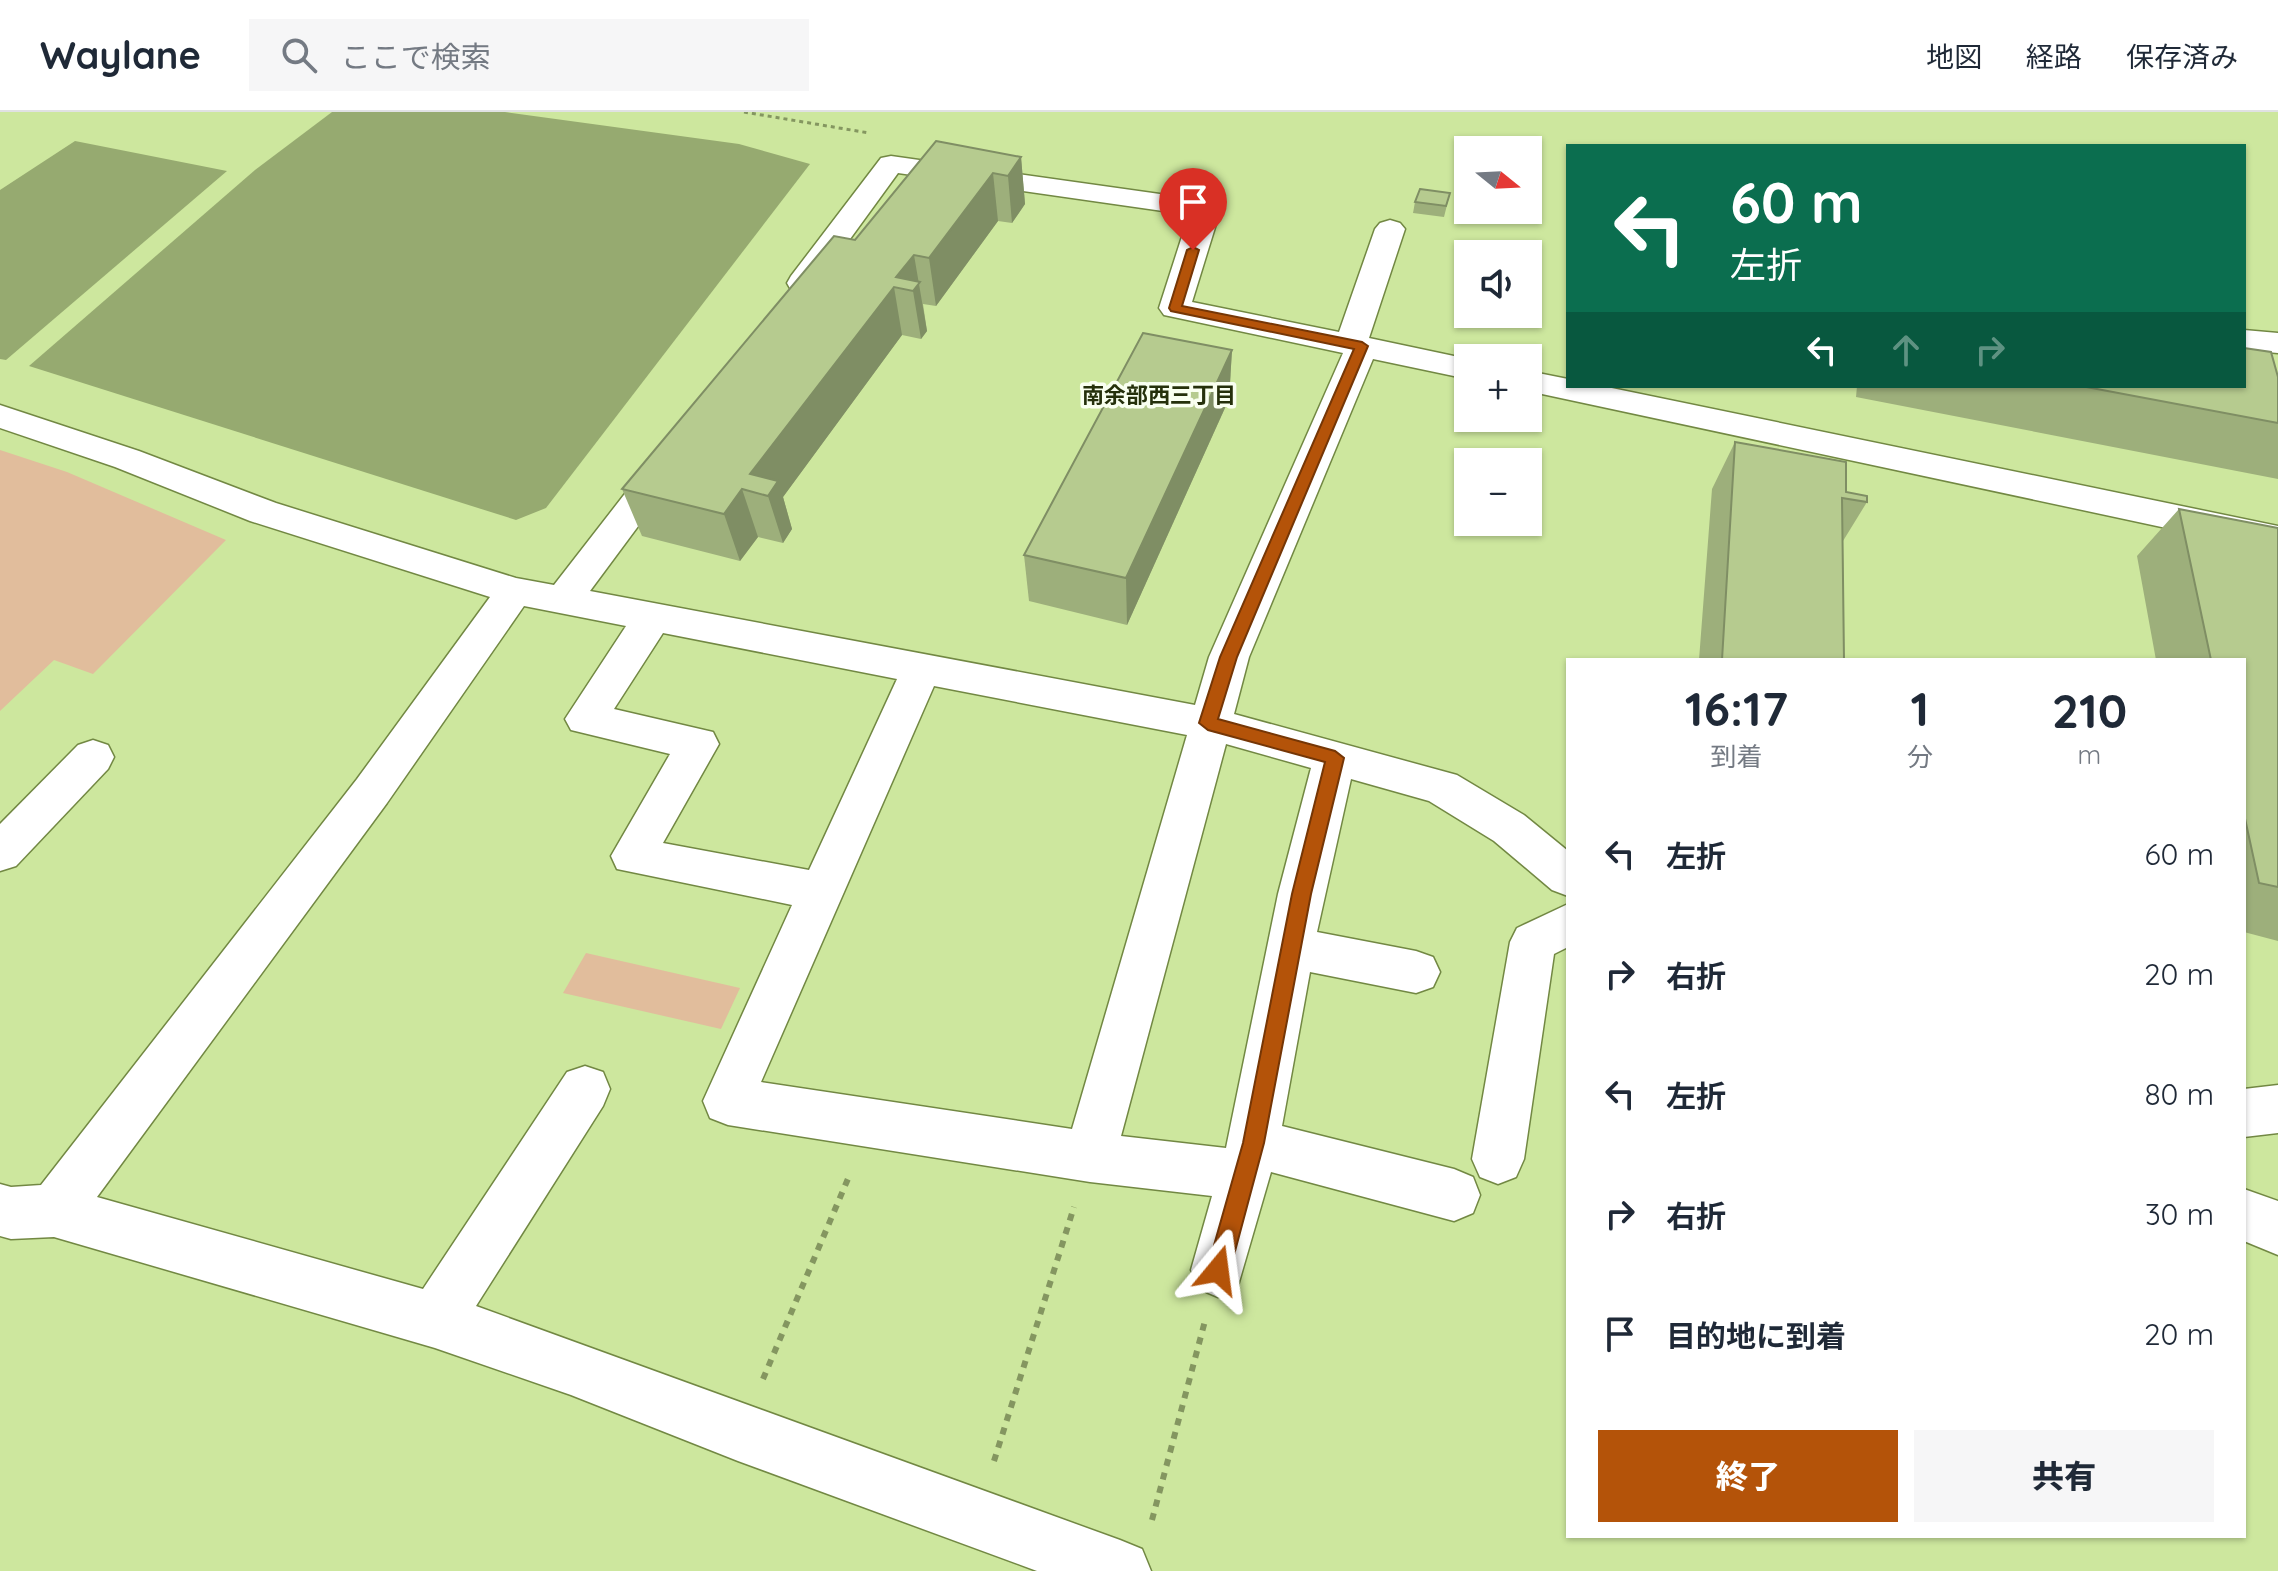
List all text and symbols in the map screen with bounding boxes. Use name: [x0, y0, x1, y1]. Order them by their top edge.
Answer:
search box: [249, 19, 809, 91]
text: Waylane: [40, 31, 201, 79]
icon: search: [277, 33, 321, 77]
text: ここで検索: [341, 38, 491, 76]
text: 地図: [1926, 39, 1982, 74]
text: 経路: [2026, 39, 2082, 74]
text: 保存済み: [2126, 39, 2238, 74]
north arrow: [1454, 136, 1542, 224]
map controls: [1454, 136, 1542, 536]
text: 60 m: [1730, 167, 1863, 237]
pin: [1159, 168, 1227, 250]
icon: left: [1598, 176, 1702, 280]
icon: arrive: [1171, 180, 1215, 224]
button: sound: [1454, 240, 1542, 328]
text: 左折: [1730, 242, 1802, 287]
icon: left: [1800, 328, 1844, 372]
icon: ahead: [1884, 328, 1928, 372]
icon: right: [1968, 328, 2012, 372]
button: +: [1454, 344, 1542, 432]
district label: 南余部西三丁目: [1082, 381, 1236, 409]
button: −: [1454, 448, 1542, 536]
text: 16:17: [1685, 678, 1788, 738]
text: 1: [1911, 678, 1929, 738]
text: 210: [2052, 680, 2127, 740]
text: m: [2078, 738, 2101, 771]
text: 到着: [1710, 740, 1762, 773]
text: 分: [1907, 740, 1933, 773]
icon: left: [1598, 832, 1642, 876]
text: 60 m: [2144, 835, 2214, 873]
text: 左折: [1666, 837, 1726, 875]
icon: right: [1598, 952, 1642, 996]
text: 20 m: [2144, 955, 2214, 993]
text: 右折: [1666, 957, 1726, 995]
icon: left: [1598, 1072, 1642, 1116]
text: 80 m: [2144, 1075, 2214, 1113]
text: 左折: [1666, 1077, 1726, 1115]
icon: right: [1598, 1192, 1642, 1236]
text: 30 m: [2145, 1195, 2214, 1233]
text: 右折: [1666, 1197, 1726, 1235]
position arrow: [1176, 1228, 1260, 1312]
icon: arrive: [1598, 1312, 1642, 1356]
text: 20 m: [2144, 1315, 2214, 1353]
text: 目的地に到着: [1666, 1317, 1846, 1355]
button: 終了: [1598, 1430, 1898, 1522]
button: 共有: [1914, 1430, 2214, 1522]

